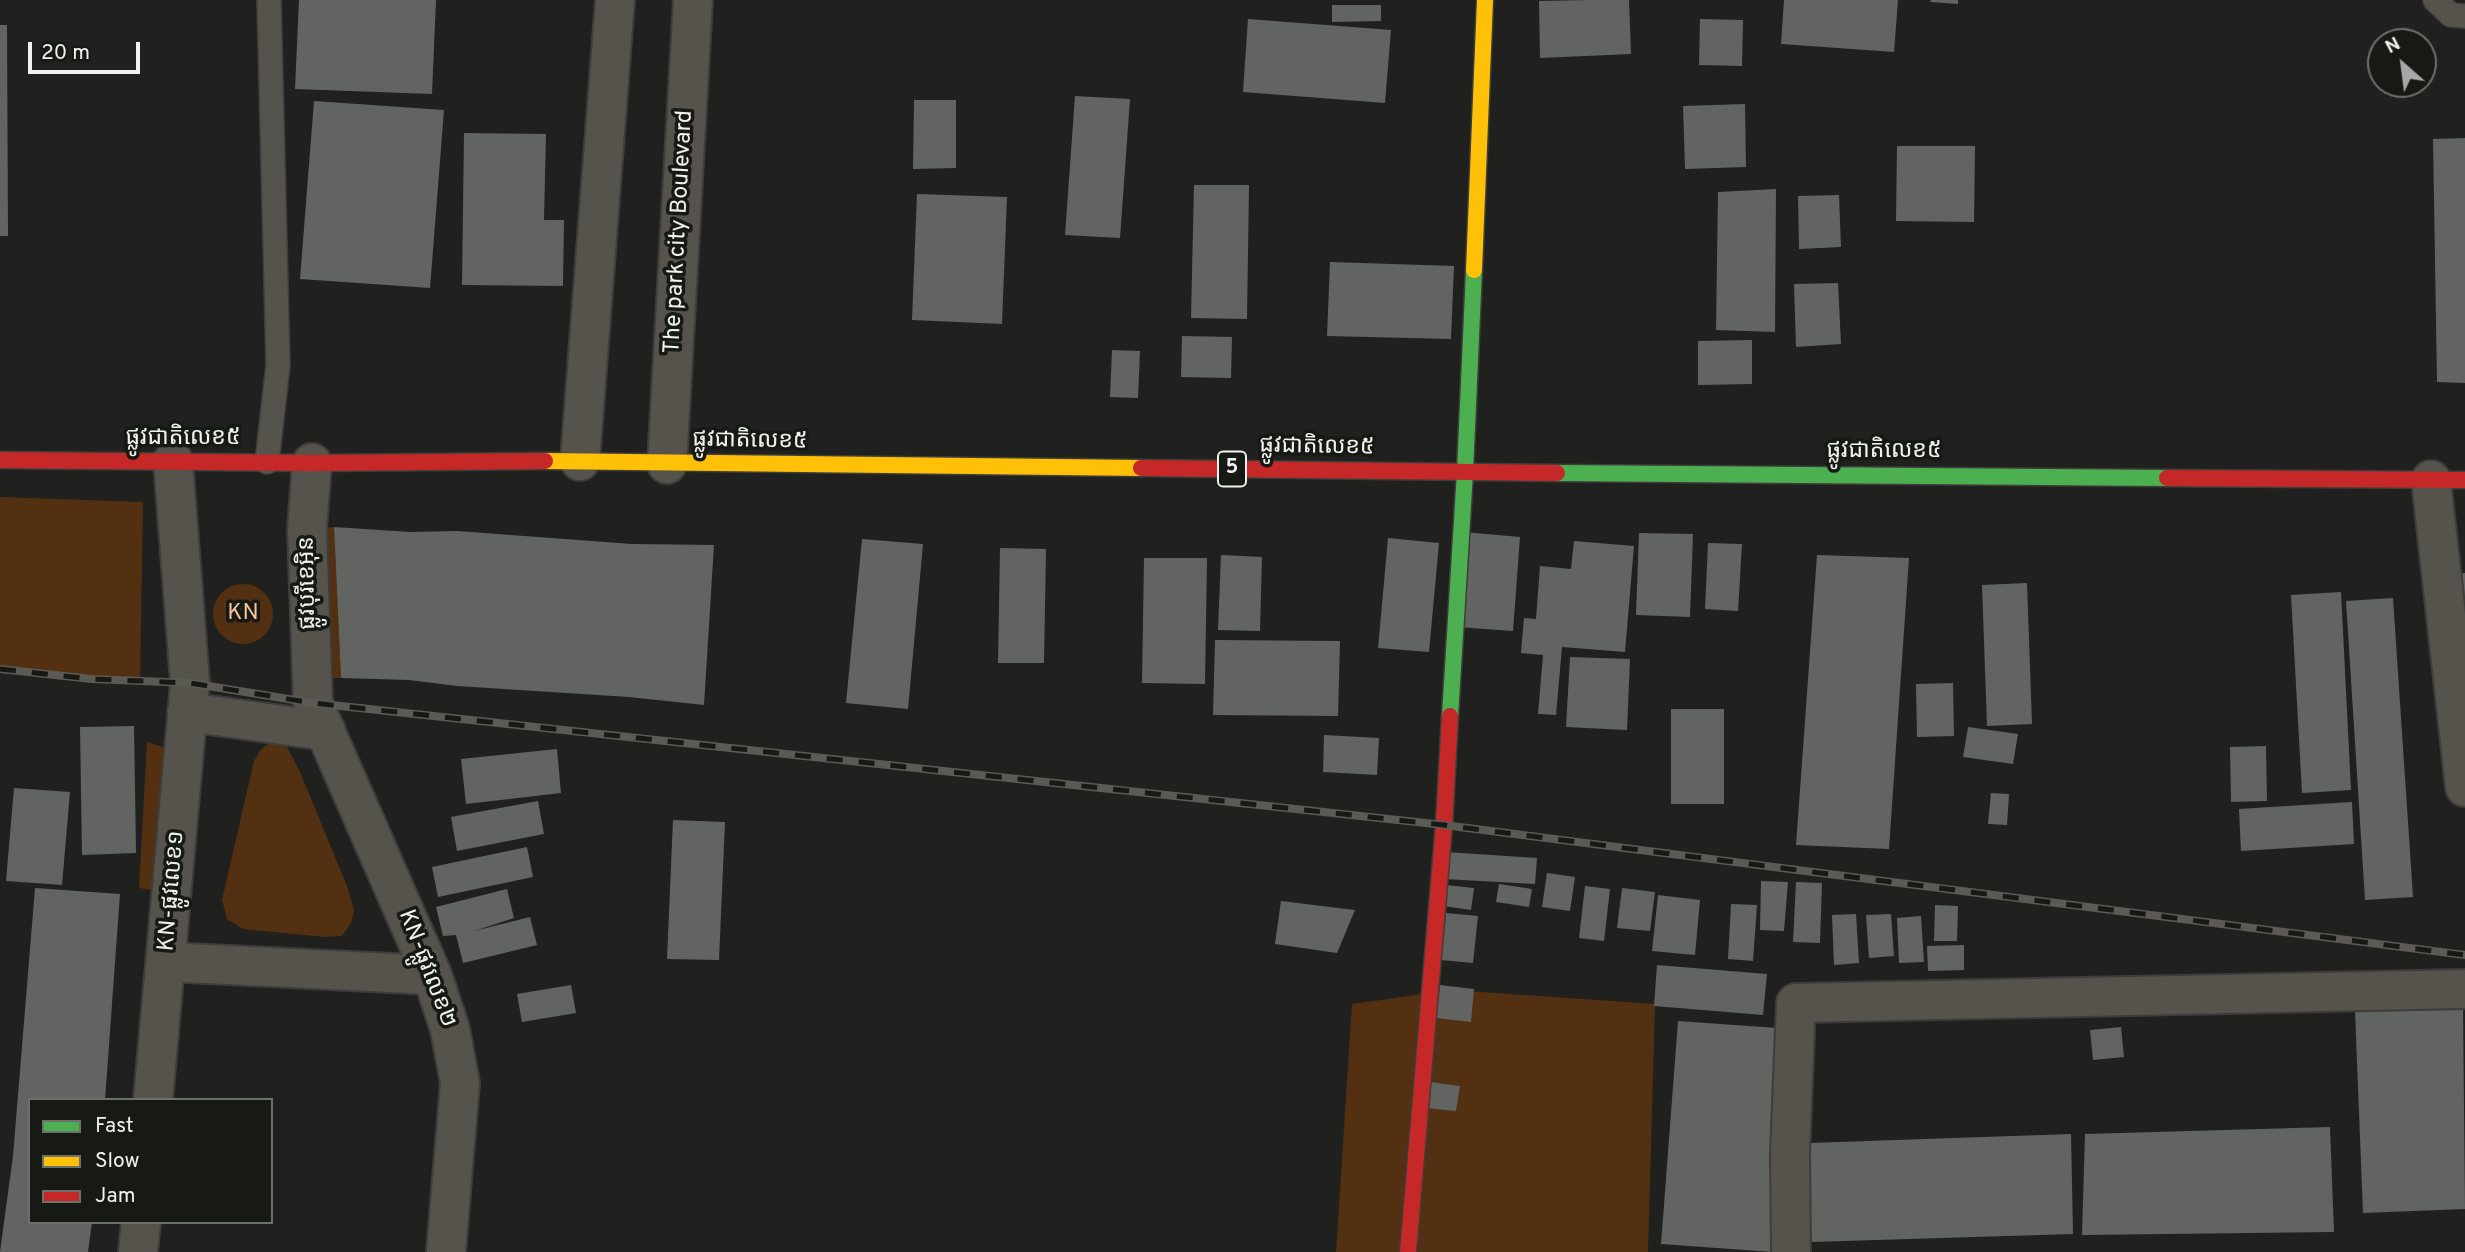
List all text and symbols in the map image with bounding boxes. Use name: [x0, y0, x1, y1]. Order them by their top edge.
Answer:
scale bar: [32, 28, 144, 72]
north arrow: [2367, 28, 2437, 98]
text: N: [2381, 32, 2405, 60]
text: 20 m: [41, 40, 90, 67]
street label: The park city Boulevard: [660, 110, 700, 354]
street label: ផ្លូវជាតិលេខ៥: [125, 425, 241, 453]
street label: ផ្លូវជាតិលេខ៥: [692, 427, 808, 457]
street label: ផ្លូវជាតិលេខ៥: [1259, 433, 1375, 463]
street label: ផ្លូវជាតិលេខ៥: [1826, 438, 1942, 466]
road number: 5: [1218, 452, 1246, 486]
street label: ផ្លូវបុរីខេអ៊ិន: [294, 536, 324, 630]
park label: KN: [227, 600, 259, 628]
street label: KN-ផ្លូវលេខ១: [154, 830, 192, 952]
street label: KN-ផ្លូវលេខ២: [391, 906, 461, 1032]
legend: [28, 1098, 273, 1224]
text: Fast: [95, 1113, 134, 1140]
text: Slow: [95, 1148, 140, 1175]
text: Jam: [95, 1183, 136, 1210]

